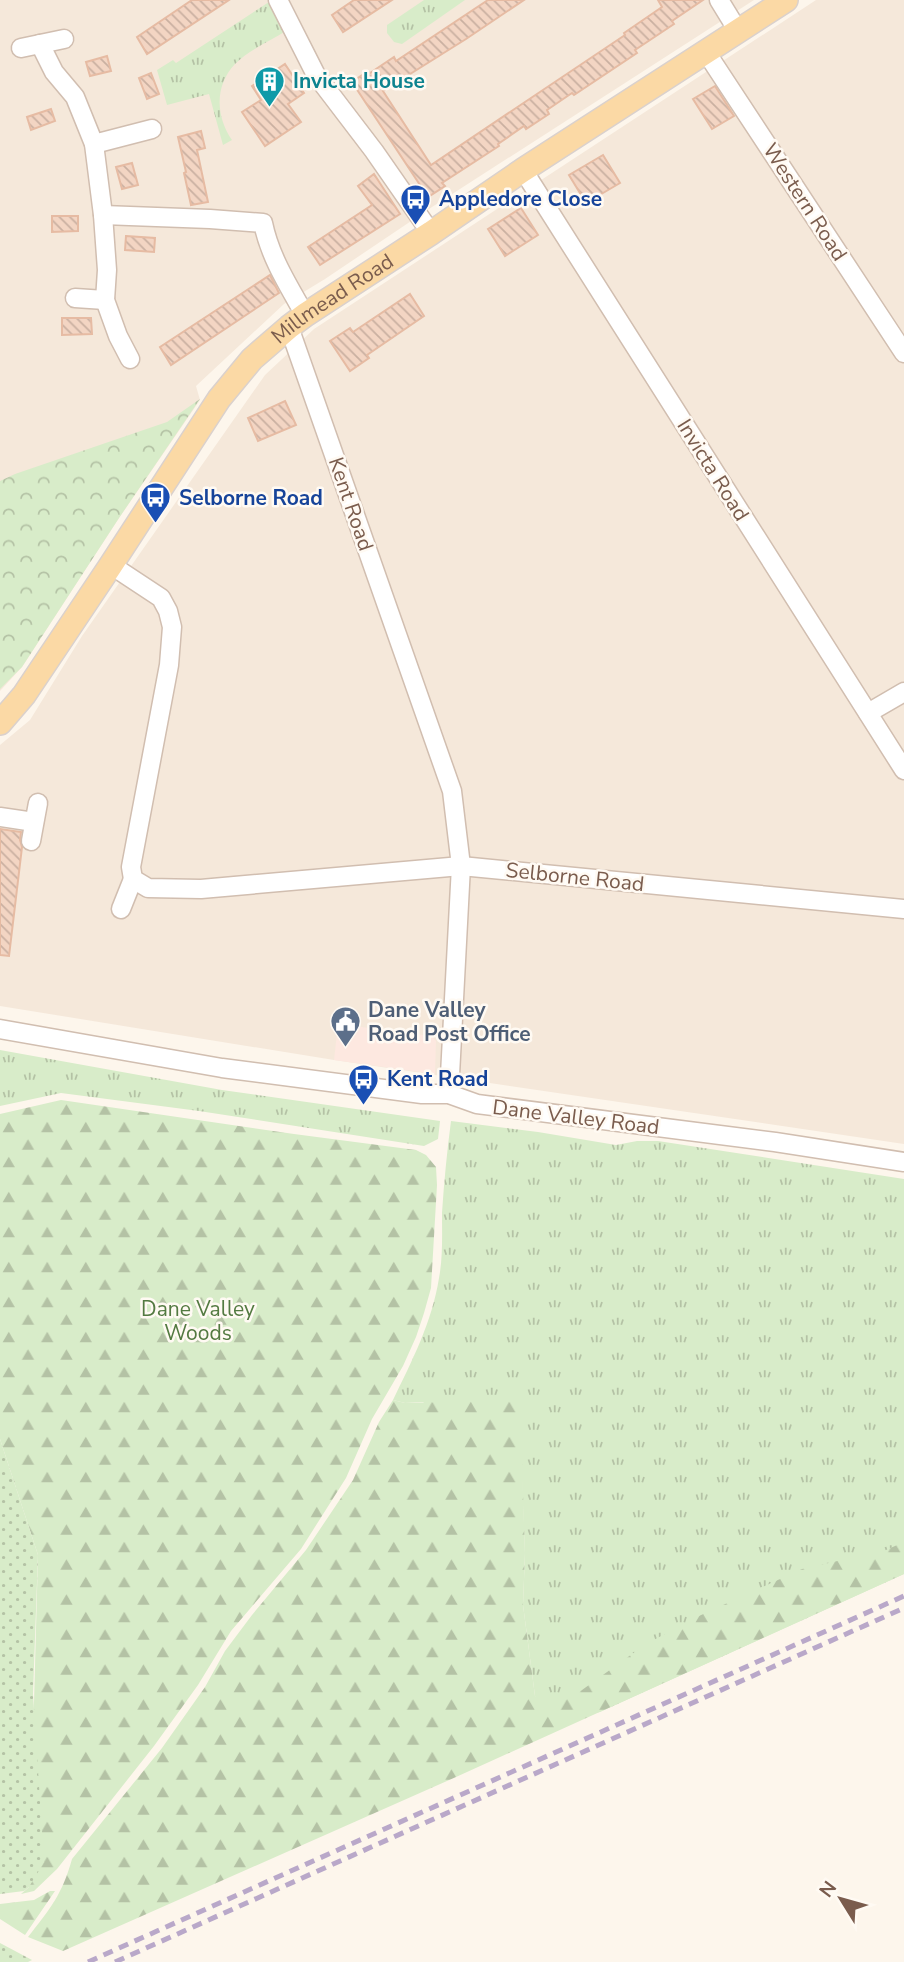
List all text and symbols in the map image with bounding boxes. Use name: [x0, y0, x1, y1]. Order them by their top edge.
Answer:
building icon: Invicta House: [253, 64, 287, 108]
place label: Invicta House: [293, 67, 425, 95]
street label: Western Road: [756, 138, 854, 266]
bus stop icon: Appledore Close: [399, 182, 433, 226]
place label: Appledore Close: [439, 185, 602, 213]
street label: Millmead Road: [265, 247, 399, 350]
street label: Invicta Road: [671, 414, 755, 526]
street label: Kent Road: [322, 453, 380, 555]
bus stop icon: Selborne Road: [139, 481, 173, 525]
place label: Selborne Road: [179, 484, 323, 512]
street label: Selborne Road: [504, 856, 646, 898]
place label: Dane Valley Road Post Office: [368, 996, 531, 1048]
public building icon: Dane Valley Road Post Office: [328, 1005, 362, 1049]
bus stop icon: Kent Road: [347, 1062, 381, 1106]
place label: Kent Road: [387, 1065, 488, 1093]
street label: Dane Valley Road: [491, 1093, 661, 1141]
park label: Dane Valley Woods: [141, 1295, 255, 1347]
north arrow: [806, 1864, 876, 1934]
text: N: [814, 1876, 843, 1903]

